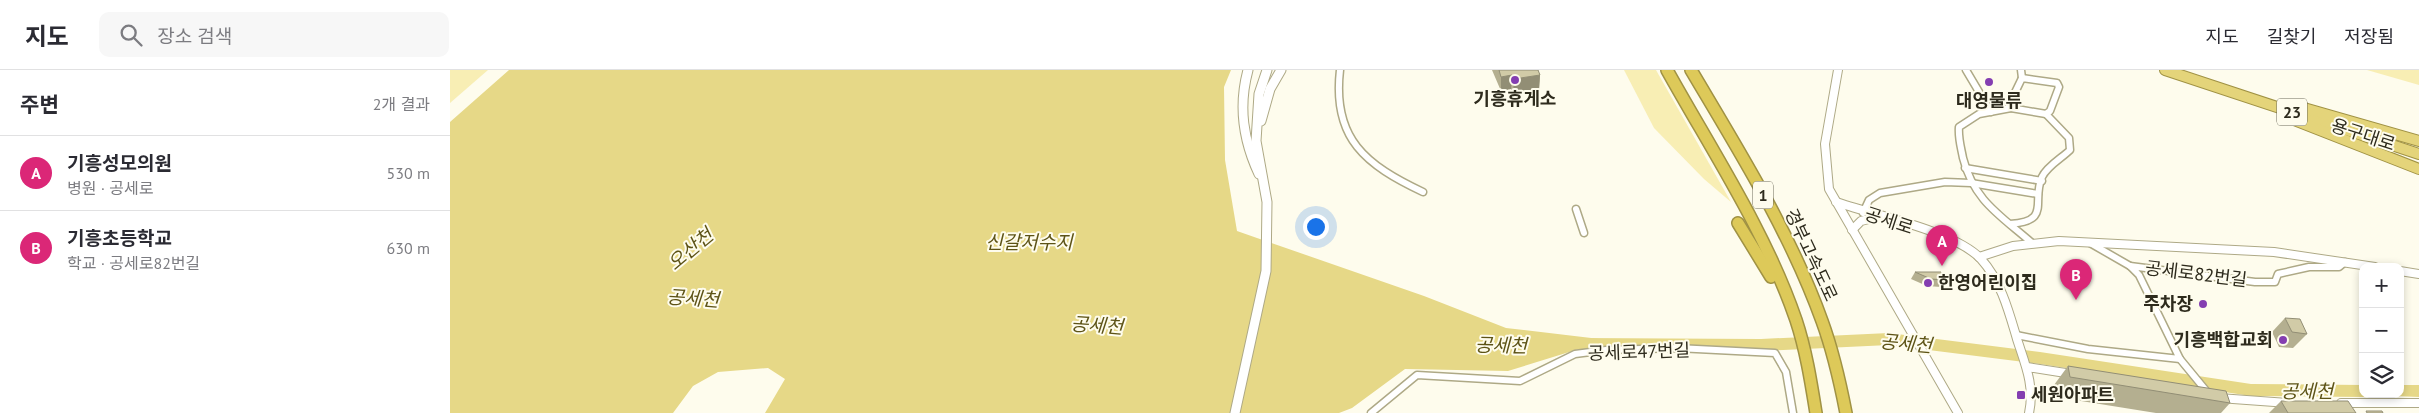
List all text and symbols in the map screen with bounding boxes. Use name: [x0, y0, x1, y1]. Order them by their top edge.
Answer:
search box: [99, 12, 449, 57]
text: 지도: [25, 21, 69, 52]
icon: search: [117, 21, 145, 49]
text: 장소 검색: [157, 24, 232, 48]
text: 지도: [2206, 25, 2239, 48]
text: 길찾기: [2267, 25, 2316, 48]
text: 저장됨: [2344, 25, 2394, 48]
marker: 기흥휴게소: [1509, 74, 1521, 86]
marker: 대영물류: [1983, 76, 1995, 88]
place label: 기흥휴게소: [1474, 87, 1556, 110]
place label: 대영물류: [1956, 89, 2022, 112]
text: 주변: [20, 91, 59, 118]
text: 2개 결과: [373, 94, 430, 114]
road number: 23: [2277, 98, 2307, 126]
street label: 용구대로: [2328, 113, 2398, 156]
text: 기흥성모의원: [67, 151, 172, 175]
text: A: [31, 163, 41, 183]
text: 530 m: [387, 163, 430, 183]
text: 병원 · 공세로: [67, 178, 153, 198]
road number: 1: [1753, 182, 1773, 208]
street label: 공세로: [1862, 202, 1916, 239]
street label: 경부고속도로: [1780, 205, 1843, 305]
your location: [1303, 214, 1329, 240]
water label: 오산천: [662, 222, 719, 275]
pin: A: [1926, 225, 1958, 266]
text: 기흥초등학교: [67, 226, 172, 250]
water label: 신갈저수지: [985, 230, 1074, 254]
text: B: [31, 238, 41, 258]
text: 630 m: [387, 238, 430, 258]
text: 학교 · 공세로82번길: [67, 253, 200, 273]
street label: 공세로82번길: [2144, 256, 2248, 291]
pin: B: [2060, 259, 2092, 300]
map controls: [2359, 263, 2404, 398]
button: +: [2359, 263, 2404, 308]
place label: 한영어린이집: [1938, 271, 2037, 294]
marker: 한영어린이집: [1922, 277, 1934, 289]
water label: 공세천: [666, 284, 722, 312]
place label: 주차장: [2143, 292, 2193, 315]
marker: 주차장: [2197, 298, 2209, 310]
button: −: [2359, 308, 2404, 353]
water label: 공세천: [1070, 311, 1126, 339]
place label: 기흥백합교회: [2174, 328, 2273, 351]
water label: 공세천: [1879, 329, 1935, 357]
water label: 공세천: [1475, 333, 1529, 357]
marker: 기흥백합교회: [2277, 334, 2289, 346]
street label: 공세로47번길: [1587, 338, 1691, 365]
button: layers: [2359, 353, 2404, 398]
water label: 공세천: [2281, 379, 2335, 403]
place label: 세원아파트: [2031, 383, 2114, 406]
marker: 세원아파트: [2015, 389, 2027, 401]

